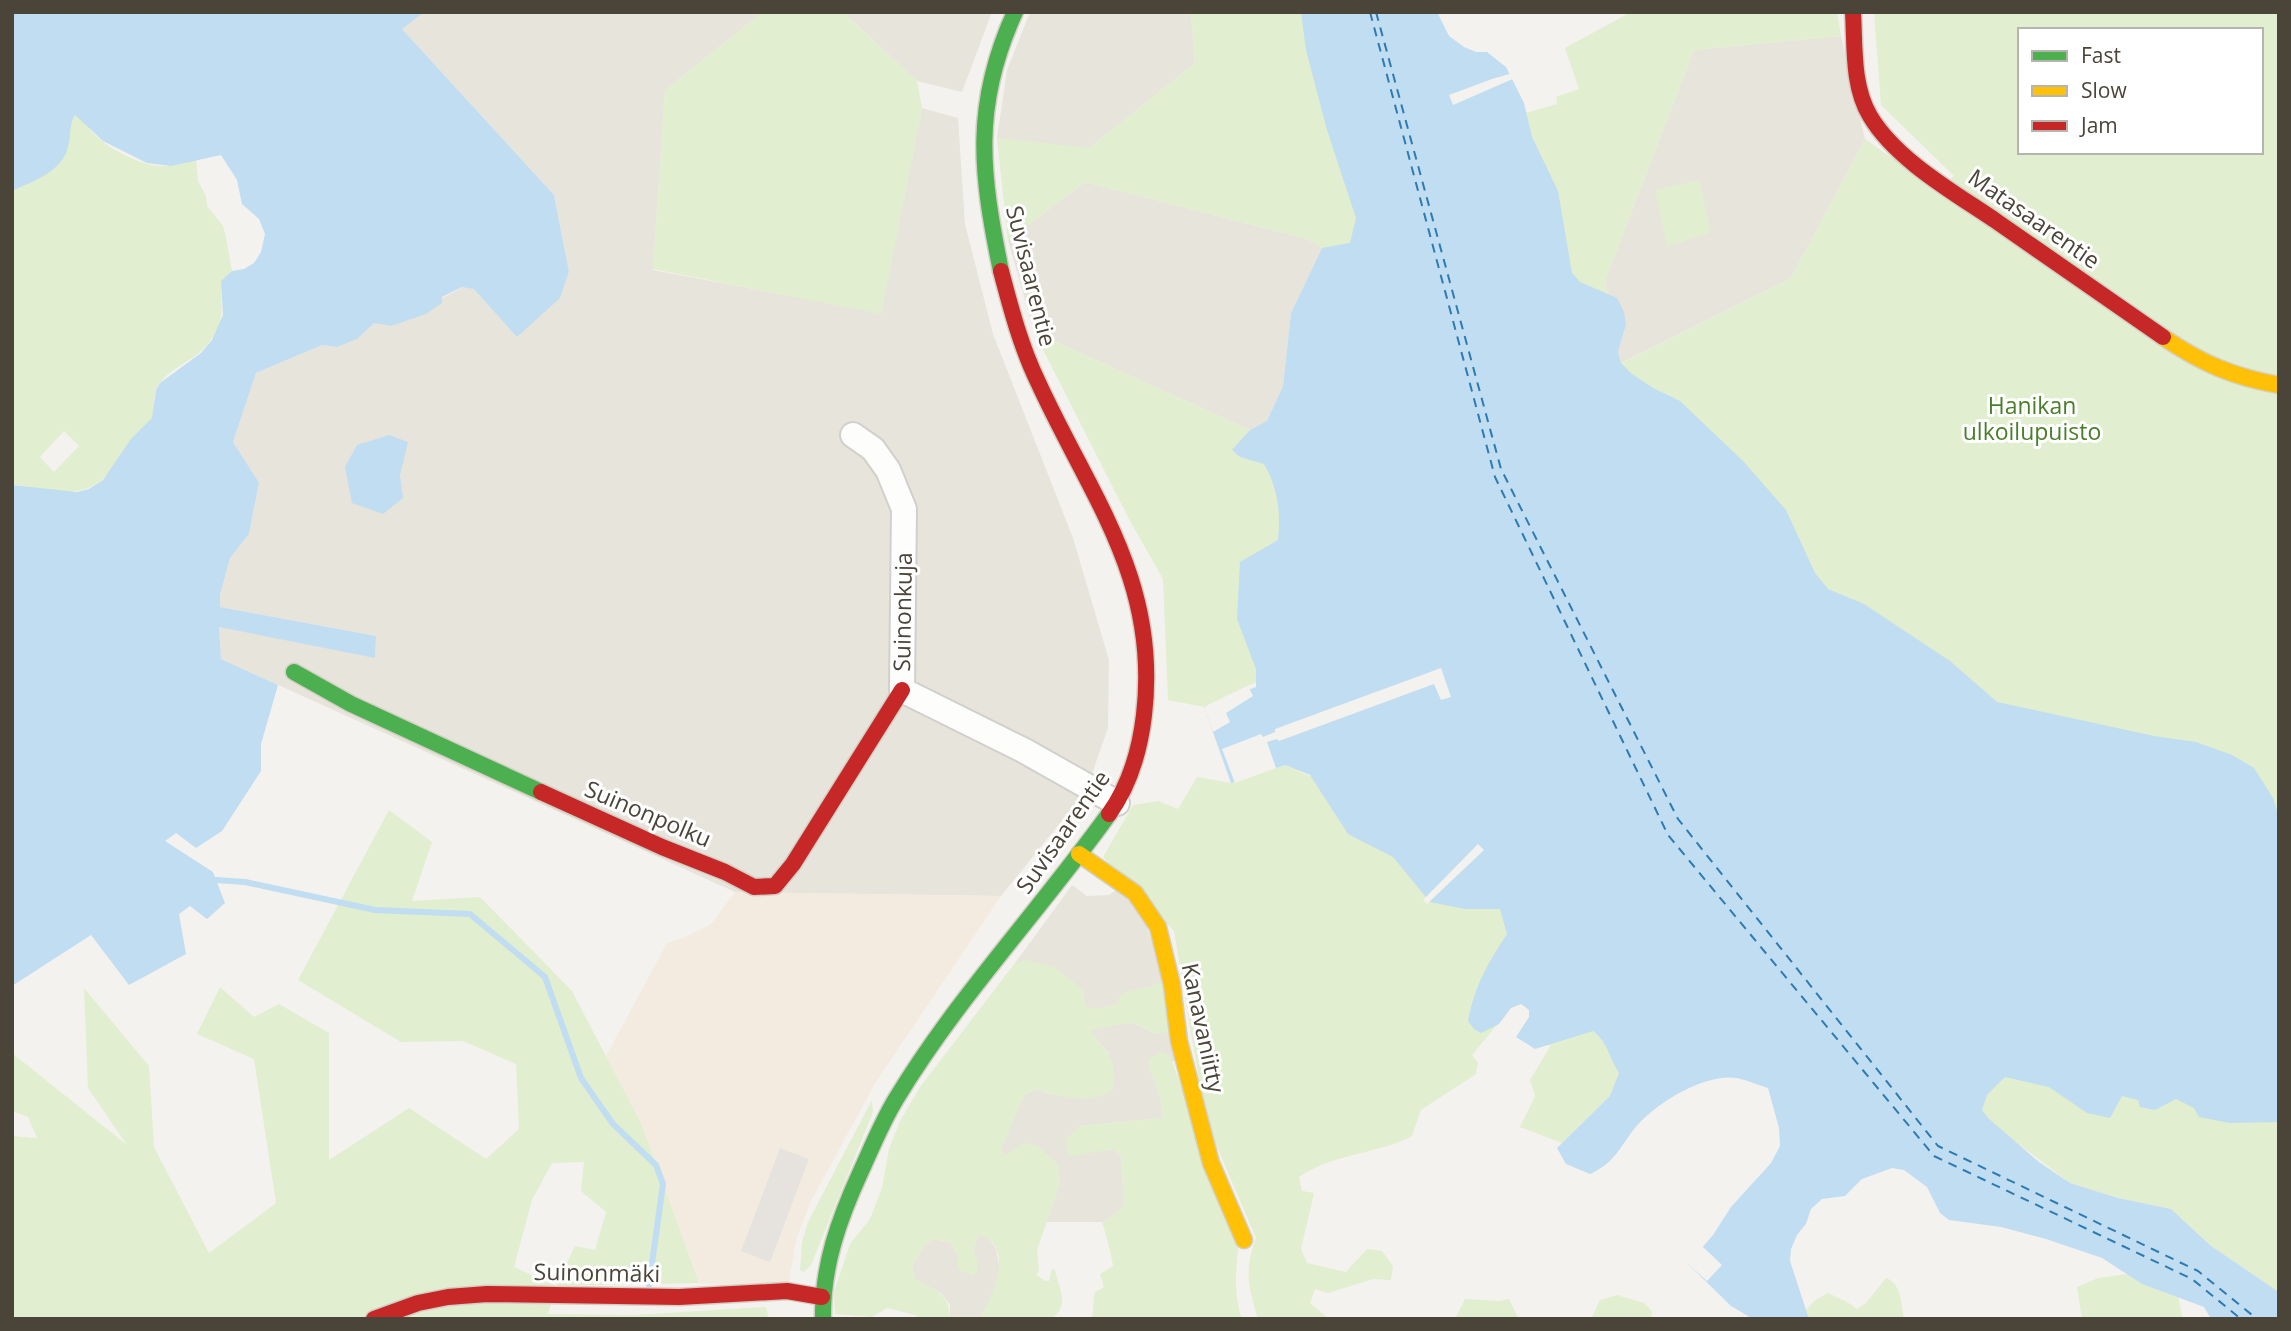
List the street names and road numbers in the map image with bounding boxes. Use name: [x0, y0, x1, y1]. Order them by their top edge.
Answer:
street label: Matasaarentie: [1962, 161, 2107, 276]
street label: Suvisaarentie: [999, 202, 1065, 349]
street label: Suinonkuja: [885, 552, 919, 672]
street label: Suvisaarentie: [1008, 763, 1117, 900]
street label: Suinonpolku: [580, 772, 717, 854]
street label: Kanavaniitty: [1175, 960, 1233, 1096]
street label: Suinonmäki: [533, 1255, 661, 1289]

